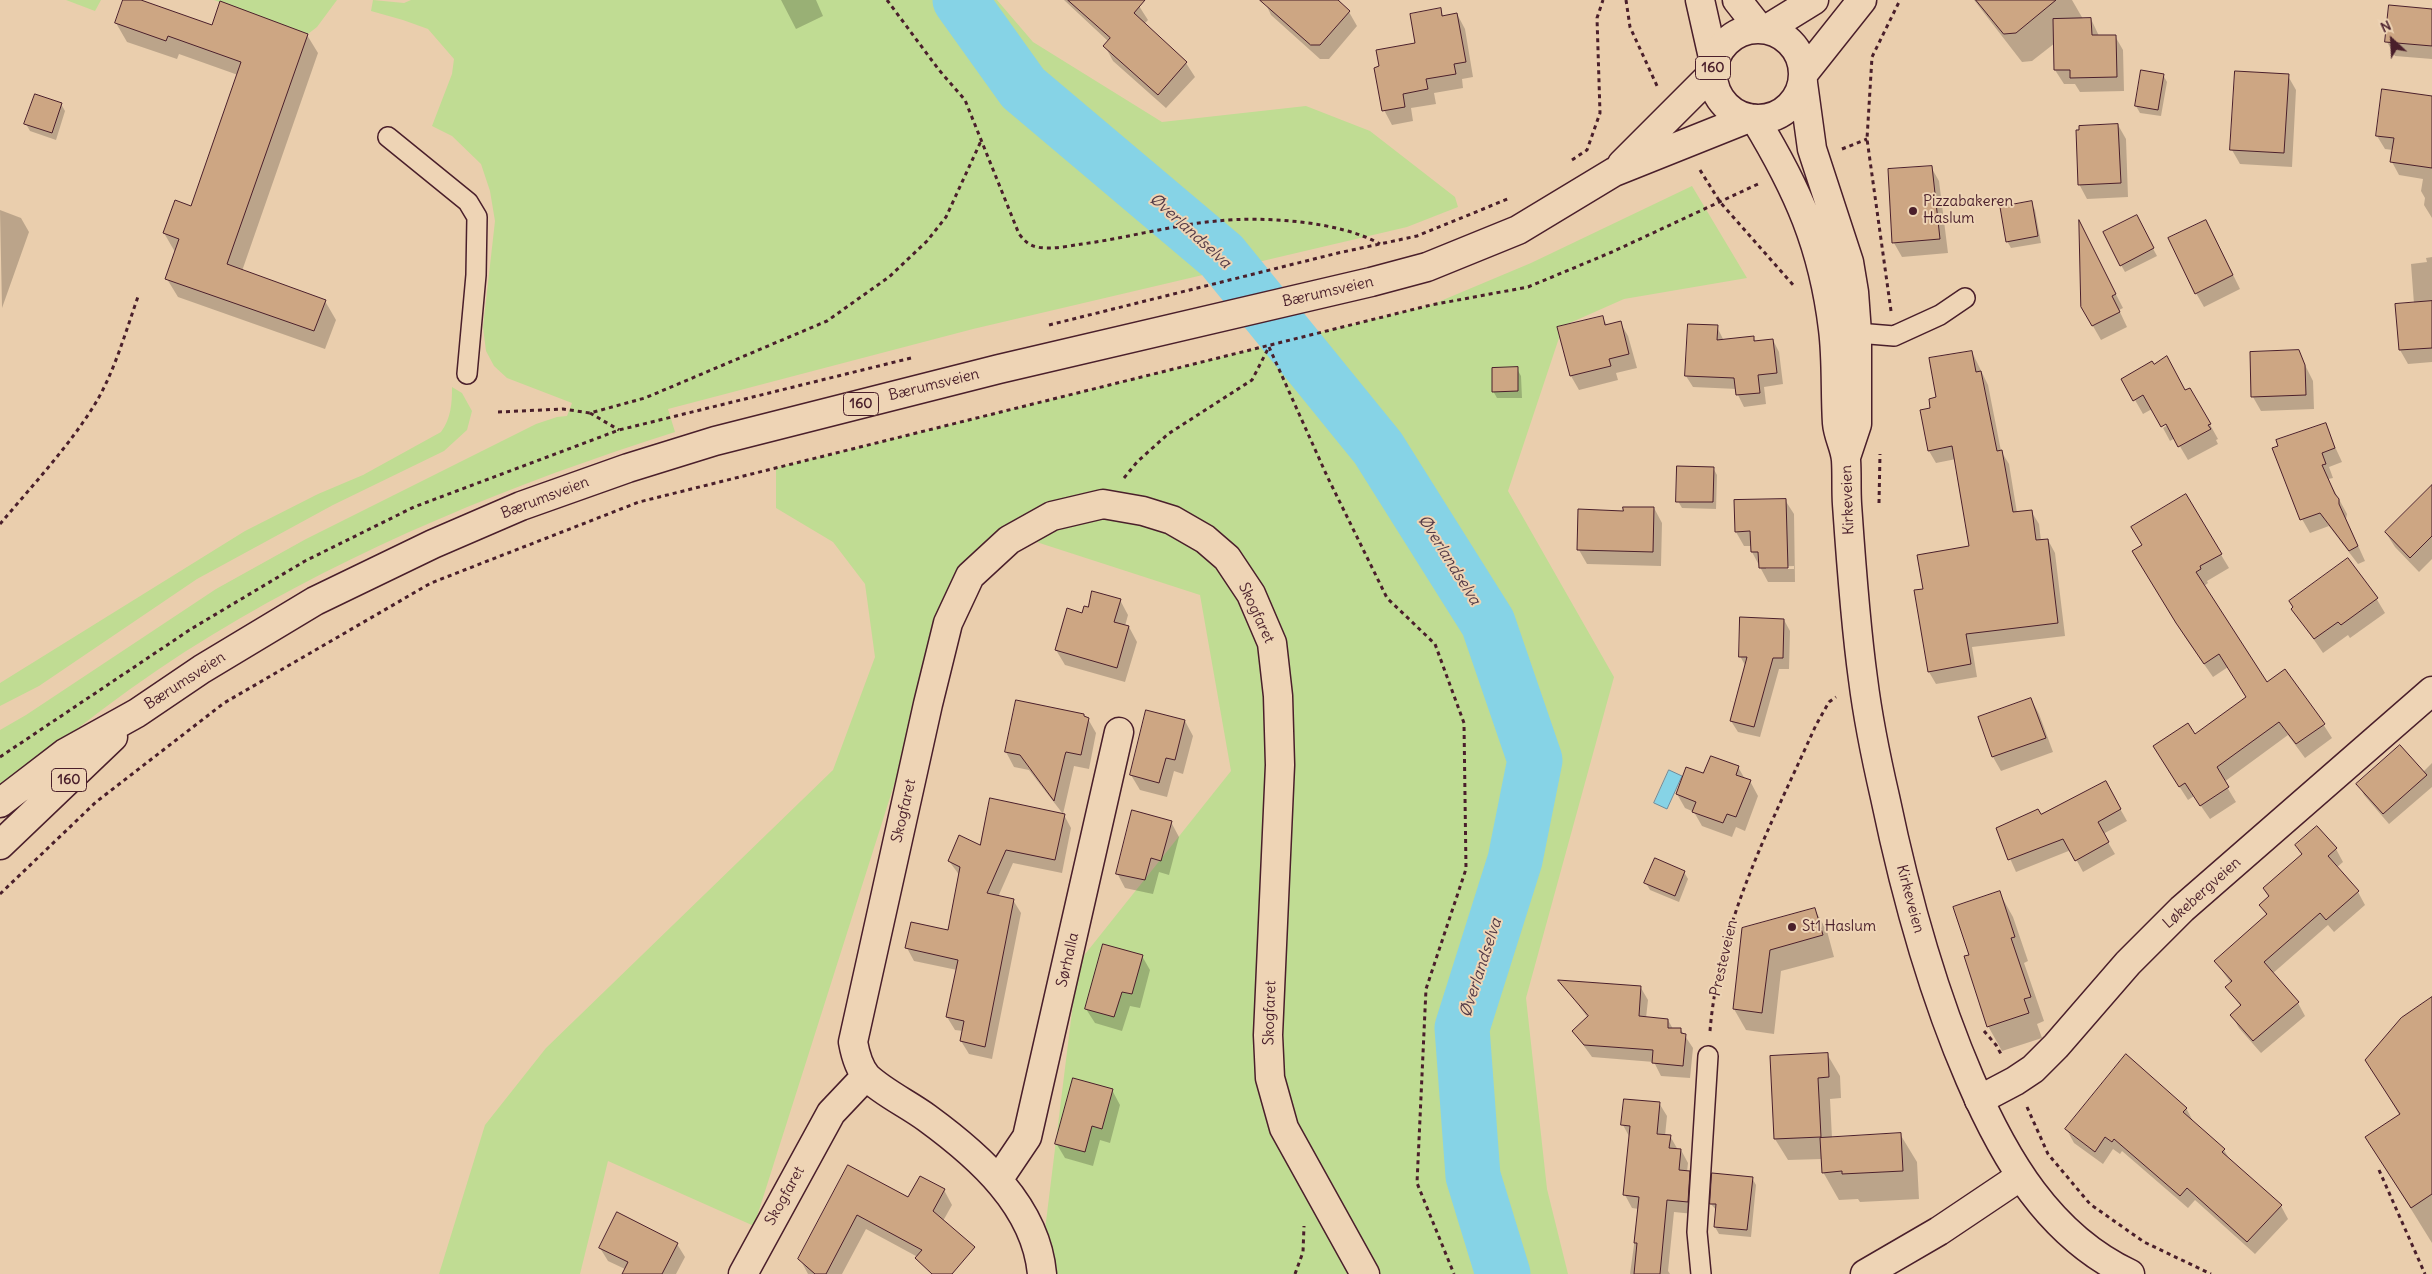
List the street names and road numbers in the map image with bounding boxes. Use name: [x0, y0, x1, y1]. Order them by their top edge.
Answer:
road number: 160: [1696, 56, 1730, 80]
street label: Bærumsveien: [1281, 273, 1375, 311]
street label: Bærumsveien: [887, 365, 981, 405]
road number: 160: [844, 392, 878, 416]
street label: Kirkeveien: [1838, 465, 1858, 535]
street label: Bærumsveien: [498, 473, 592, 523]
street label: Skogfaret: [1234, 580, 1278, 646]
street label: Bærumsveien: [141, 648, 229, 714]
road number: 160: [52, 768, 86, 792]
street label: Skogfaret: [888, 777, 920, 845]
street label: Løkebergveien: [2159, 853, 2245, 933]
street label: Kirkeveien: [1892, 863, 1928, 935]
street label: Presteveien: [1706, 918, 1742, 998]
street label: Sørhalla: [1053, 931, 1083, 989]
street label: Skogfaret: [1260, 980, 1280, 1046]
street label: Skogfaret: [761, 1163, 809, 1229]

